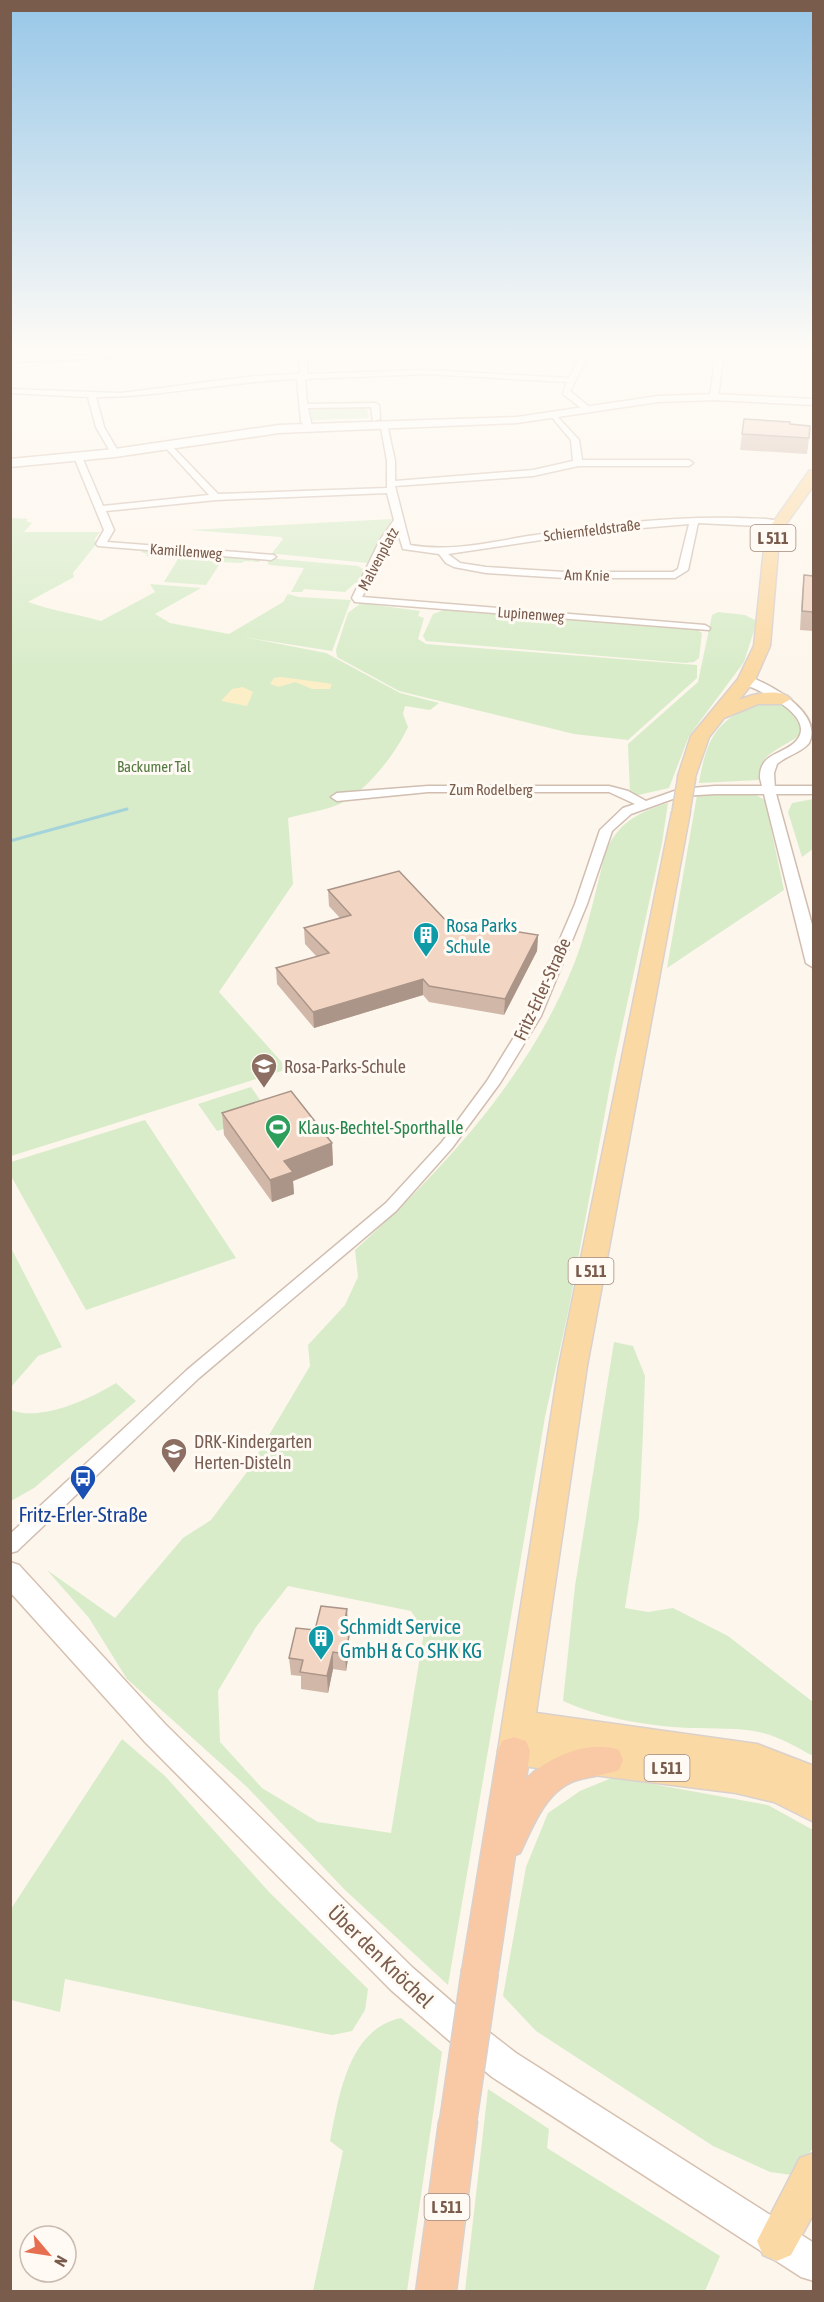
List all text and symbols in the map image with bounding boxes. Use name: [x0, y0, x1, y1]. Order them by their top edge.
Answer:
street label: Schiernfeldstraße: [543, 516, 642, 544]
street label: Malvenplatz: [354, 524, 402, 593]
road number: L 511: [750, 525, 796, 551]
street label: Kamillenweg: [149, 540, 223, 562]
street label: Am Knie: [564, 566, 610, 584]
street label: Lupinenweg: [497, 603, 566, 625]
park label: Backumer Tal: [117, 758, 191, 775]
street label: Zum Rodelberg: [449, 781, 533, 798]
place label: Rosa Parks Schule: [446, 915, 517, 957]
building icon: Rosa Parks Schule: [411, 920, 441, 958]
street label: Fritz-Erler-Straße: [509, 934, 575, 1044]
school or university icon: Rosa-Parks-Schule: [249, 1051, 279, 1089]
place label: Rosa-Parks-Schule: [284, 1056, 406, 1077]
sports icon: Klaus-Bechtel-Sporthalle: [263, 1112, 293, 1150]
place label: Klaus-Bechtel-Sporthalle: [298, 1117, 463, 1138]
road number: L 511: [568, 1258, 614, 1284]
place label: DRK-Kindergarten Herten-Disteln: [194, 1431, 312, 1473]
school or university icon: DRK-Kindergarten Herten-Disteln: [159, 1436, 189, 1474]
bus stop icon: Fritz-Erler-Straße: [68, 1463, 98, 1501]
place label: Fritz-Erler-Straße: [18, 1502, 148, 1526]
place label: Schmidt Service GmbH & Co SHK KG: [340, 1614, 482, 1662]
building icon: Schmidt Service GmbH & Co SHK KG: [306, 1623, 336, 1661]
road number: L 511: [644, 1755, 690, 1781]
street label: Über den Knöchel: [323, 1900, 439, 2012]
road number: L 511: [424, 2194, 470, 2220]
north arrow: [18, 2224, 78, 2284]
text: N: [51, 2253, 71, 2270]

